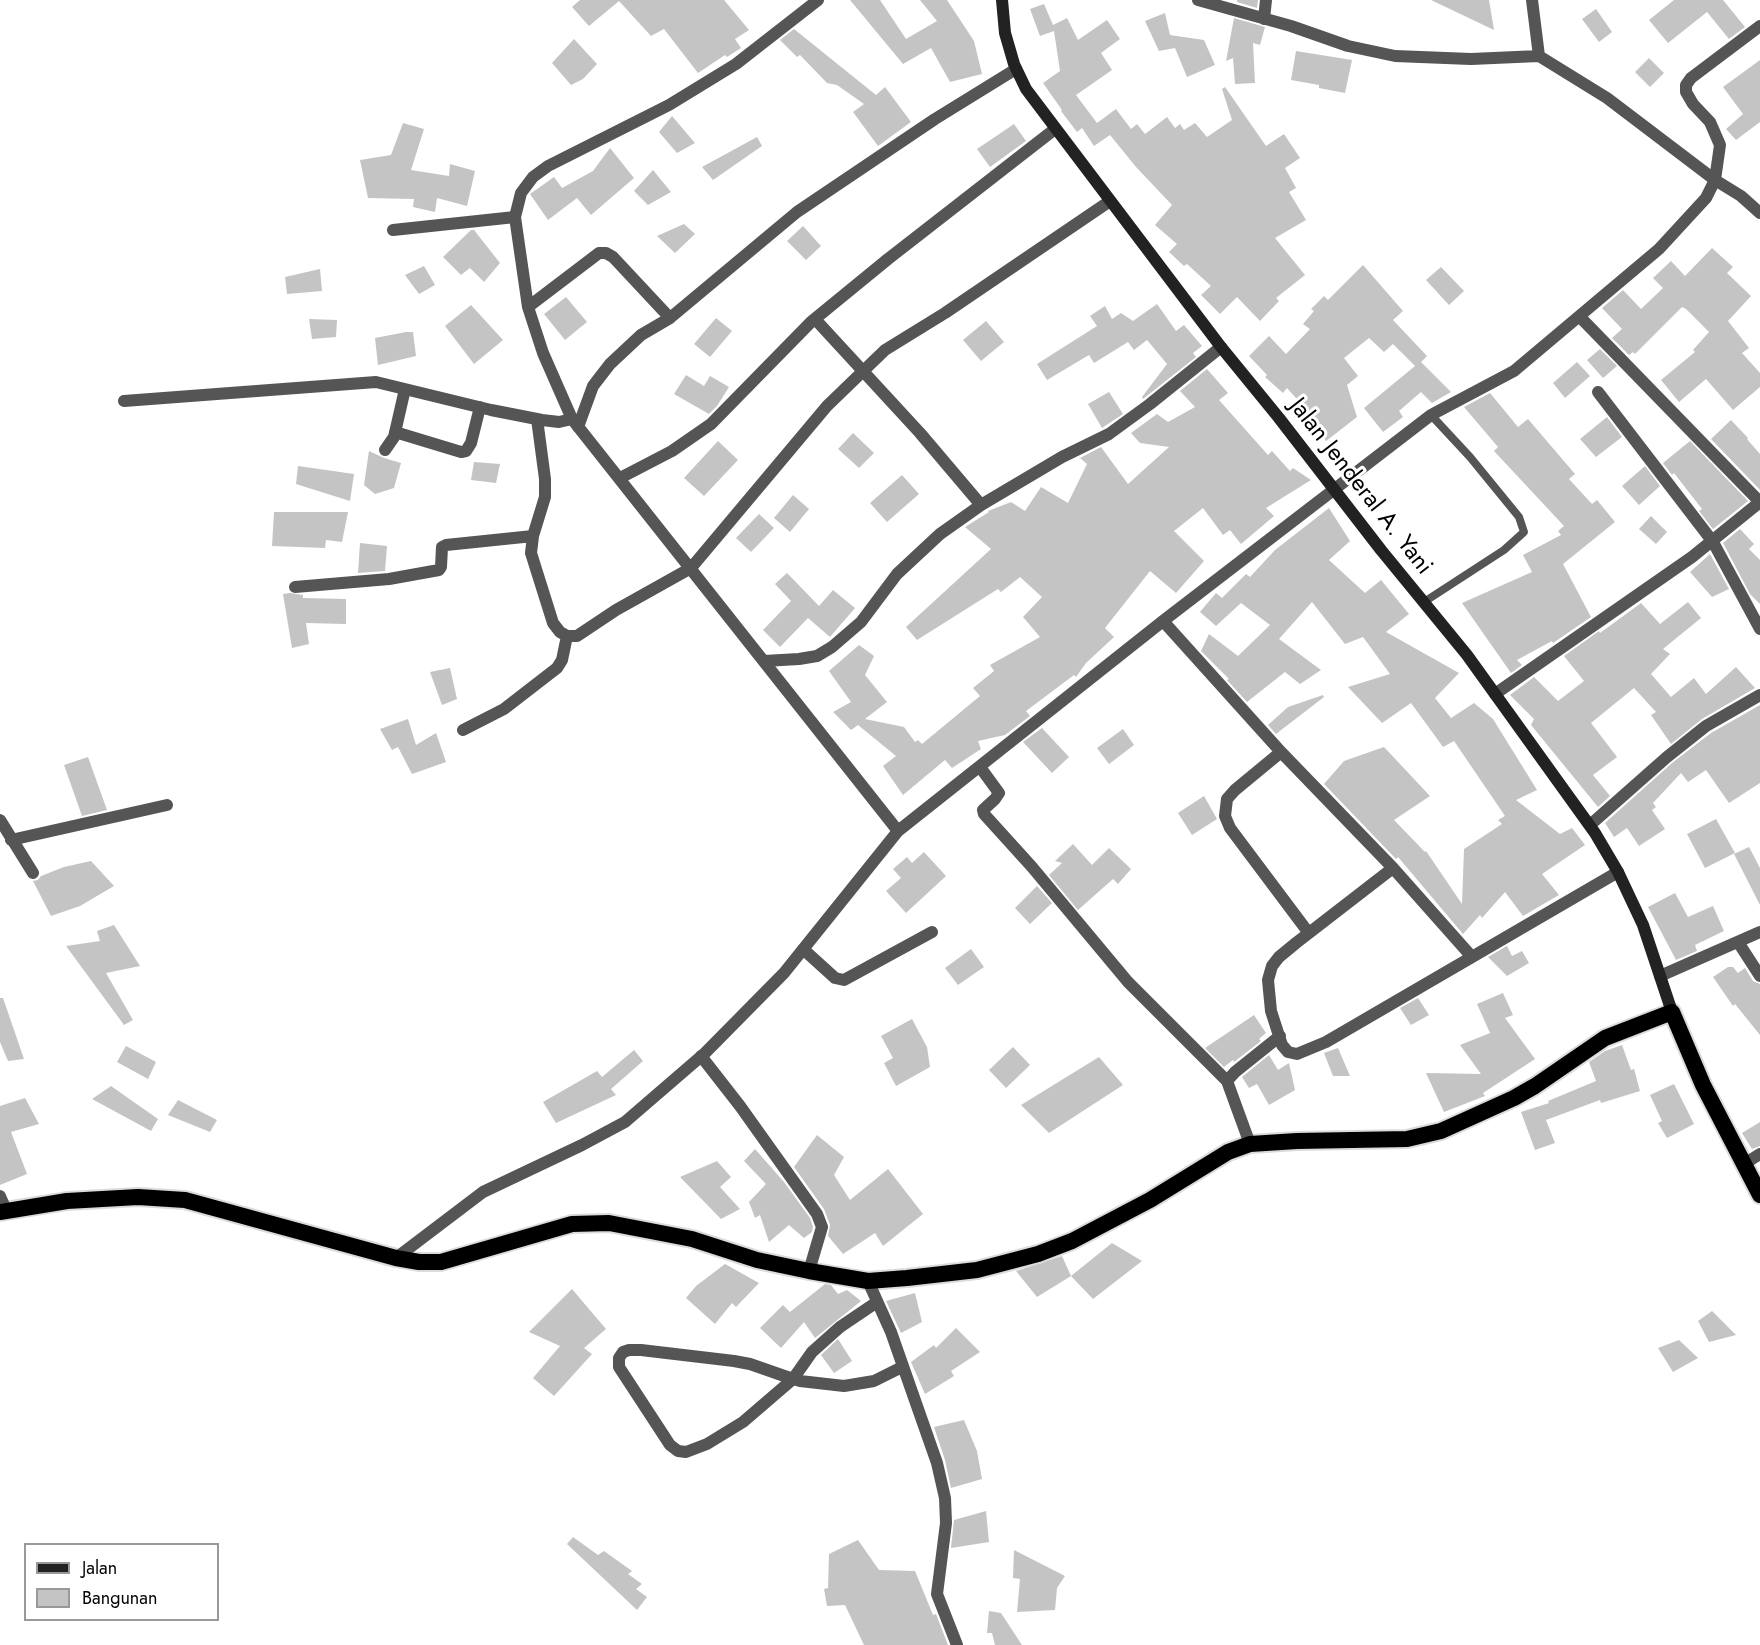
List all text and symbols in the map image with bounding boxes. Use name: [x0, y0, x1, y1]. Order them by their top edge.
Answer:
street label: Jalan Jenderal A. Yani: [1282, 393, 1438, 581]
legend: [24, 1543, 219, 1621]
text: Jalan: [82, 1555, 117, 1581]
text: Bangunan: [82, 1585, 157, 1611]

